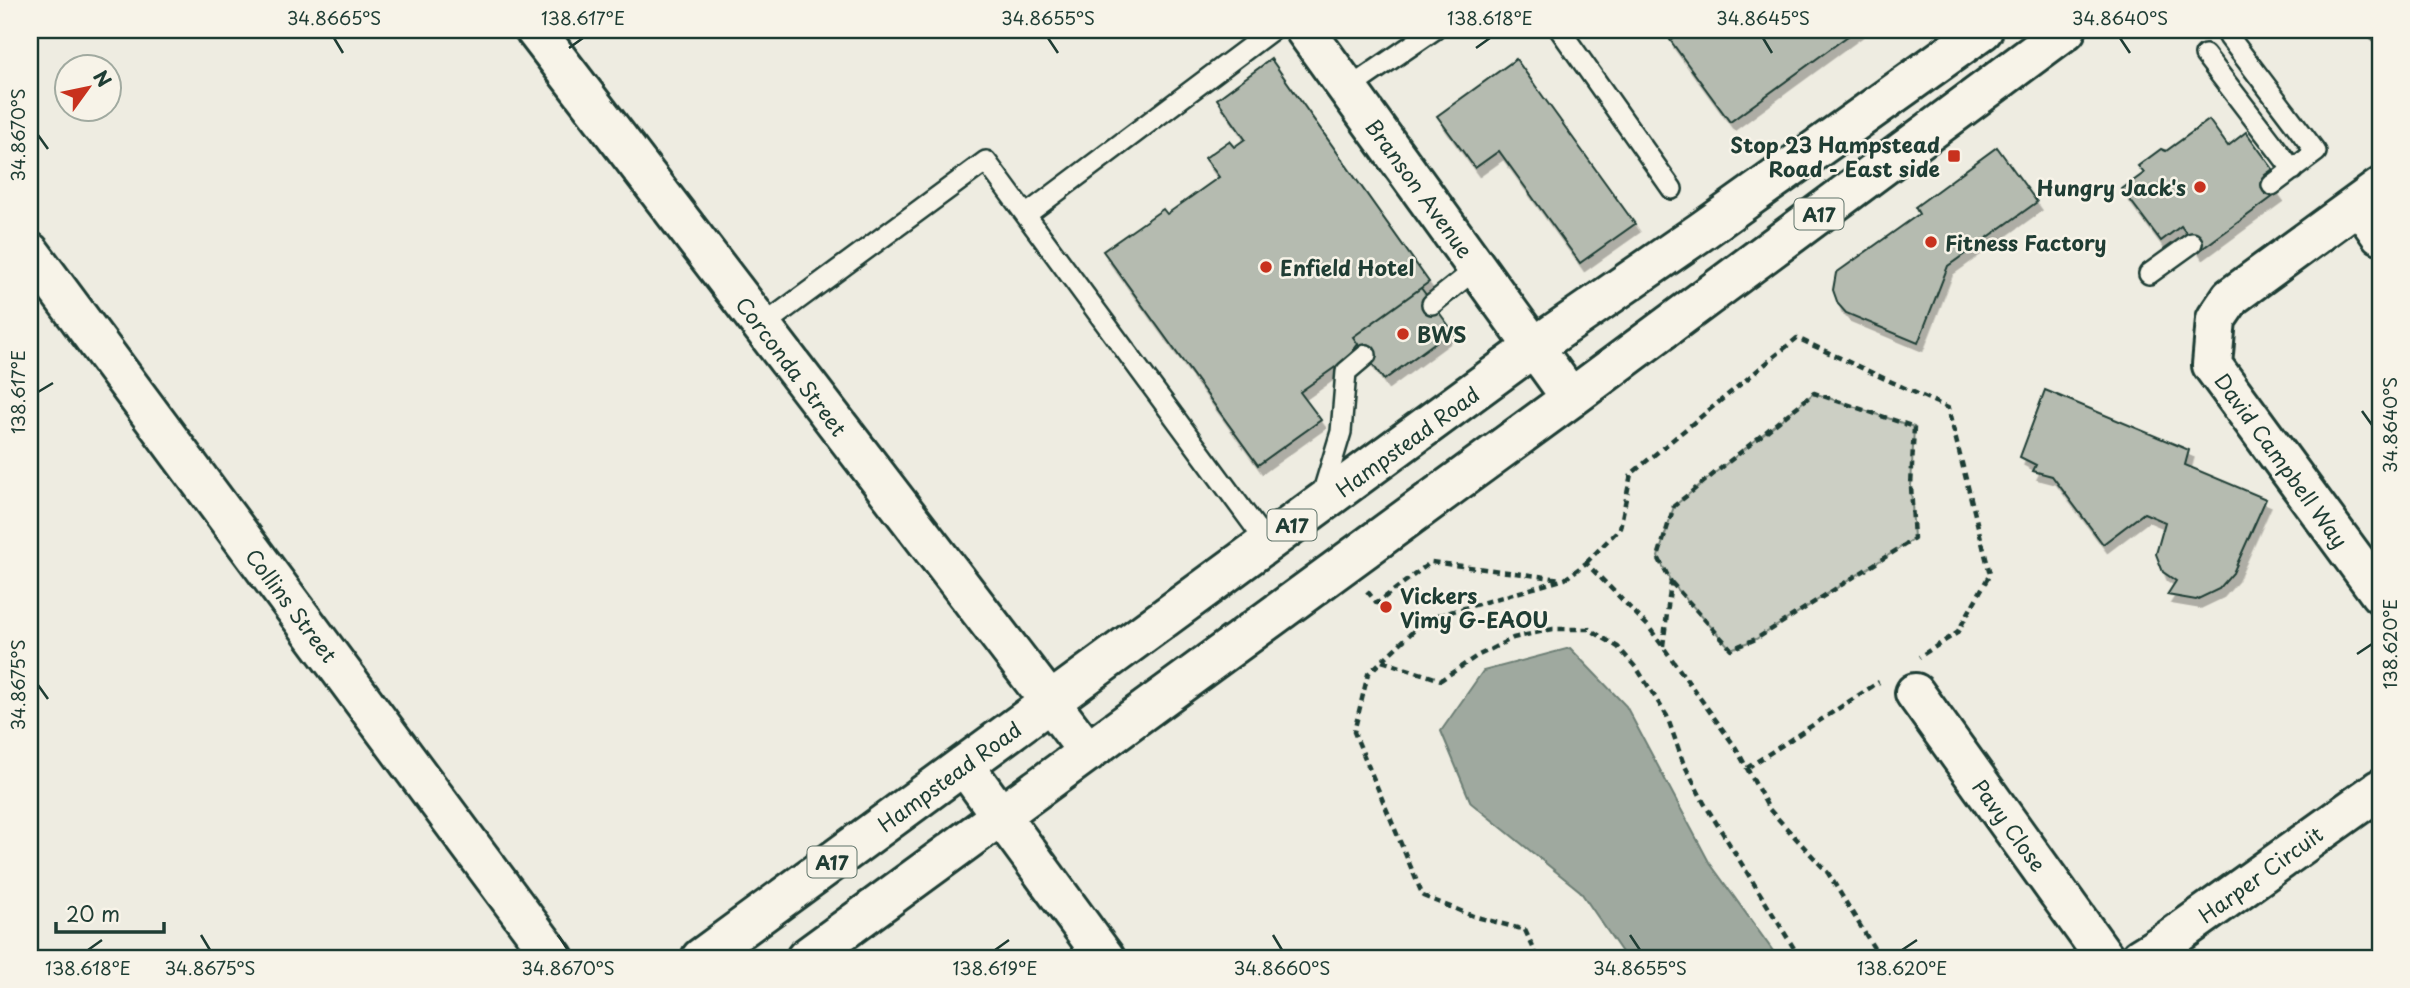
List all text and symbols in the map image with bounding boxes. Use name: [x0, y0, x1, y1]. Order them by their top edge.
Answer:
text: 34.8665°S: [287, 4, 381, 31]
text: 138.617°E: [541, 4, 625, 31]
text: 34.8655°S: [1001, 4, 1095, 31]
text: 138.618°E: [1447, 4, 1533, 31]
text: 34.8645°S: [1716, 4, 1810, 31]
text: 34.8640°S: [2072, 4, 2168, 31]
north arrow: [52, 52, 122, 122]
text: N: [87, 64, 119, 92]
text: 34.8670°S: [4, 88, 31, 182]
street label: Branson Avenue: [1359, 112, 1481, 264]
place label: Stop 23 Hampstead Road - East side: [1730, 128, 1940, 184]
marker: Stop 23 Hampstead Road - East side: [1946, 148, 1962, 164]
place label: Hungry Jack's: [2037, 171, 2186, 203]
marker: Hungry Jack's: [2192, 179, 2208, 195]
road number: A17: [1794, 198, 1843, 230]
place label: Fitness Factory: [1945, 226, 2106, 258]
marker: Fitness Factory: [1923, 234, 1939, 250]
place label: Enfield Hotel: [1280, 251, 1414, 283]
marker: Enfield Hotel: [1258, 259, 1274, 275]
street label: Corconda Street: [729, 289, 855, 443]
place label: BWS: [1417, 318, 1466, 350]
marker: BWS: [1395, 326, 1411, 342]
text: 138.617°E: [4, 350, 31, 434]
street label: David Campbell Way: [2208, 366, 2356, 554]
text: 34.8640°S: [2376, 377, 2403, 473]
street label: Hampstead Road: [1329, 378, 1485, 504]
road number: A17: [1268, 510, 1316, 540]
street label: Collins Street: [238, 541, 346, 669]
place label: Vickers Vimy G-EAOU: [1400, 579, 1548, 635]
marker: Vickers Vimy G-EAOU: [1378, 599, 1394, 615]
text: 138.620°E: [2376, 599, 2403, 689]
text: 34.8675°S: [4, 639, 31, 731]
street label: Hampstead Road: [871, 713, 1027, 839]
street label: Pavy Close: [1965, 772, 2055, 878]
street label: Harper Circuit: [2191, 818, 2329, 930]
road number: A17: [808, 846, 856, 877]
scale bar: [56, 890, 164, 934]
text: 20 m: [66, 897, 120, 929]
text: 138.618°E: [45, 954, 131, 981]
text: 34.8675°S: [164, 954, 256, 981]
text: 34.8670°S: [521, 954, 615, 981]
text: 138.619°E: [953, 954, 1037, 981]
text: 34.8660°S: [1234, 954, 1330, 981]
text: 34.8655°S: [1593, 954, 1687, 981]
text: 138.620°E: [1857, 954, 1947, 981]

